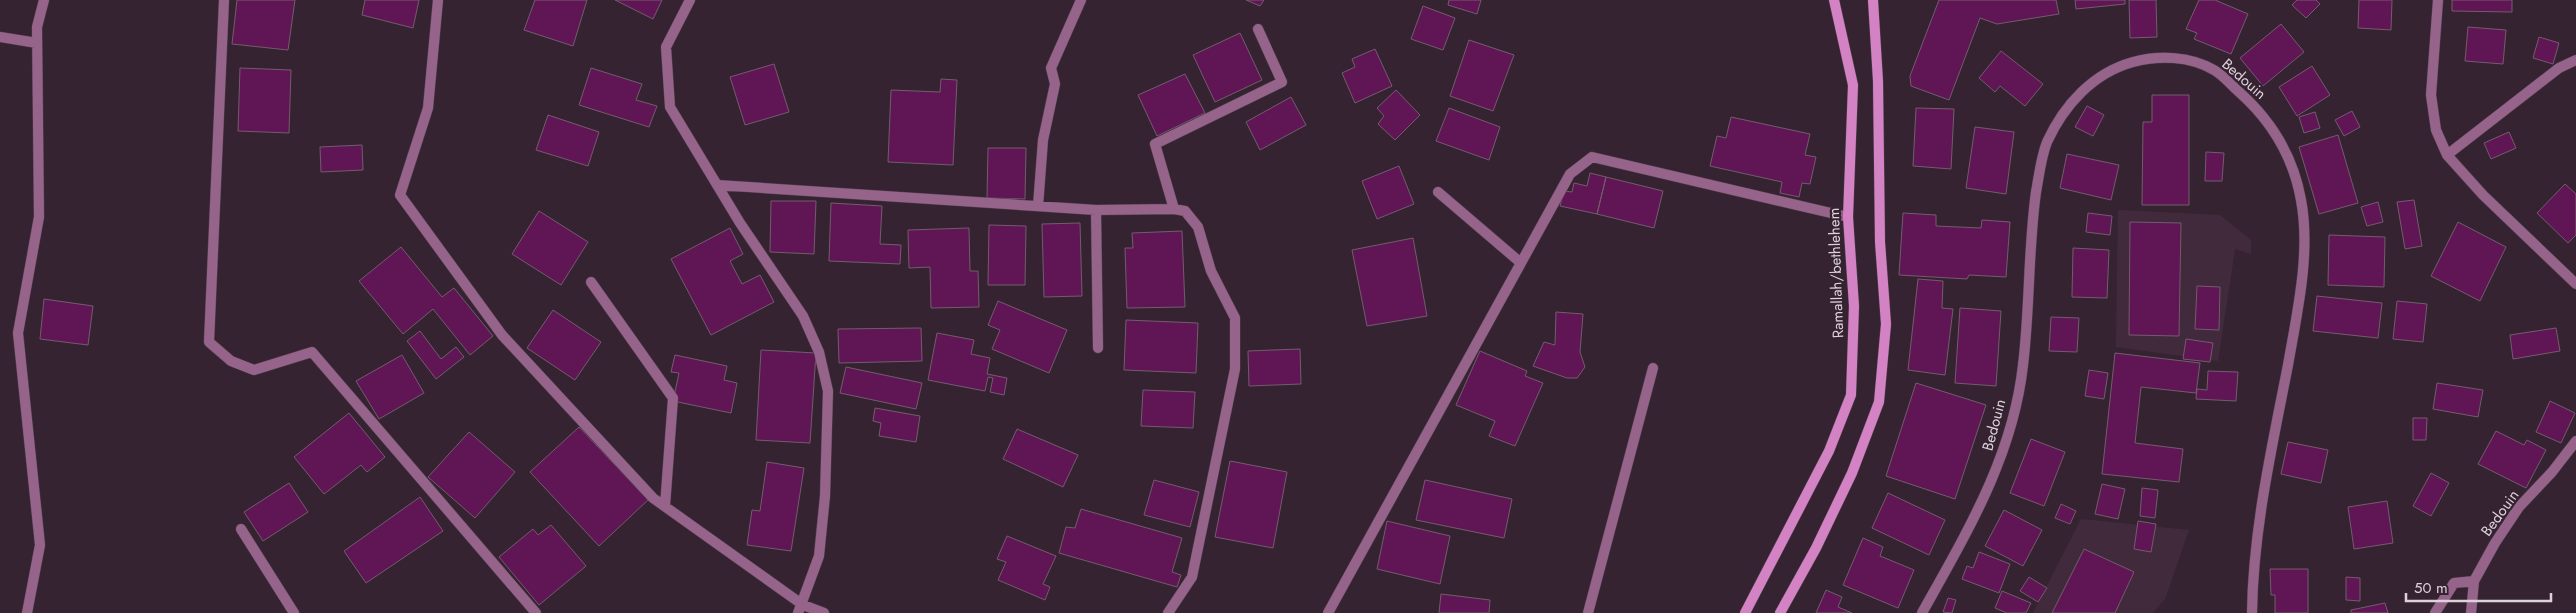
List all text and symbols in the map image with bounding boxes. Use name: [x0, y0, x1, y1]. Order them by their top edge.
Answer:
street label: Bedouin: [2217, 53, 2271, 105]
street label: Ramallah/bethlehem: [1823, 207, 1849, 339]
street label: Bedouin: [1977, 397, 2011, 453]
street label: Bedouin: [2476, 485, 2524, 541]
scale bar: [2406, 570, 2551, 602]
text: 50 m: [2414, 577, 2448, 599]

